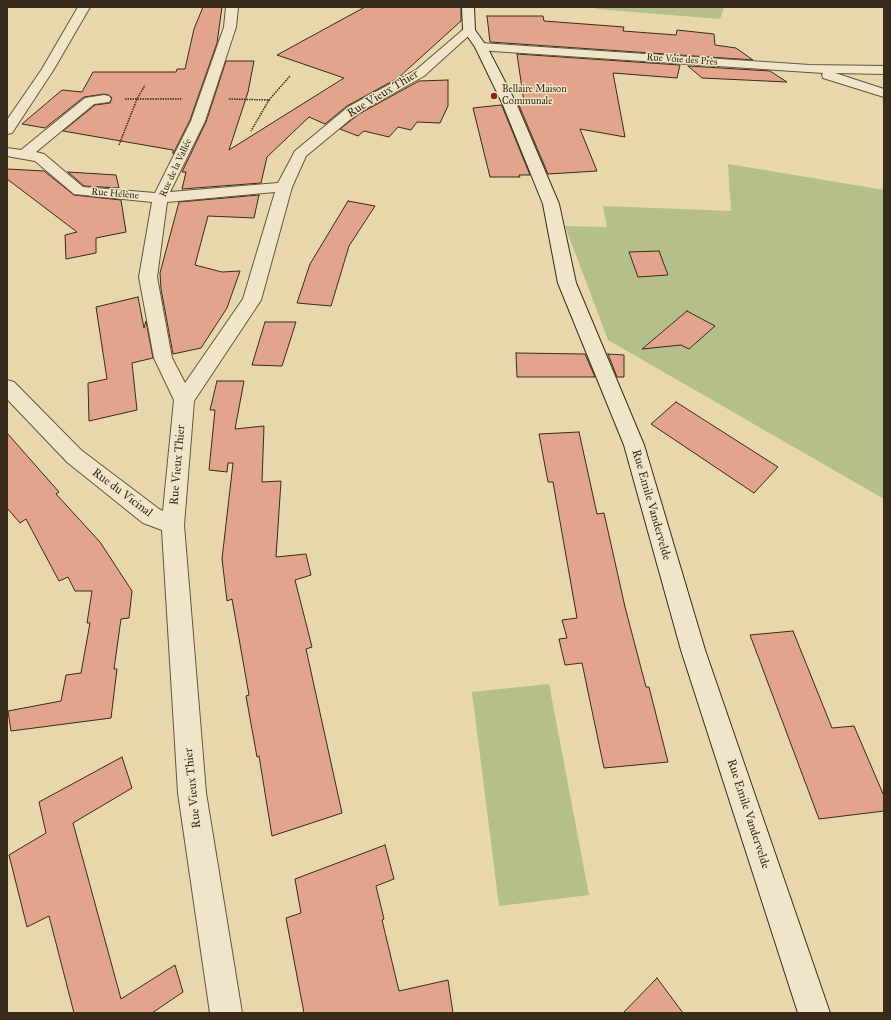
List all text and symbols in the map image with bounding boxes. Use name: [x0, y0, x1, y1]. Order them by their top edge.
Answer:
street label: Rue Voie des Près: [646, 52, 718, 68]
street label: Rue Vieux Thier: [345, 67, 421, 121]
place label: Bellaire Maison Communale: [502, 84, 567, 108]
marker: Bellaire Maison Communale: [489, 91, 499, 101]
street label: Rue de la Vallée: [157, 137, 195, 199]
street label: Rue Hélène: [91, 186, 139, 202]
street label: Rue Vieux Thier: [167, 424, 189, 506]
street label: Rue Emile Vandervelde: [628, 448, 674, 562]
street label: Rue du Vicinal: [89, 466, 155, 520]
street label: Rue Vieux Thier: [182, 747, 204, 829]
street label: Rue Emile Vandervelde: [723, 757, 773, 871]

